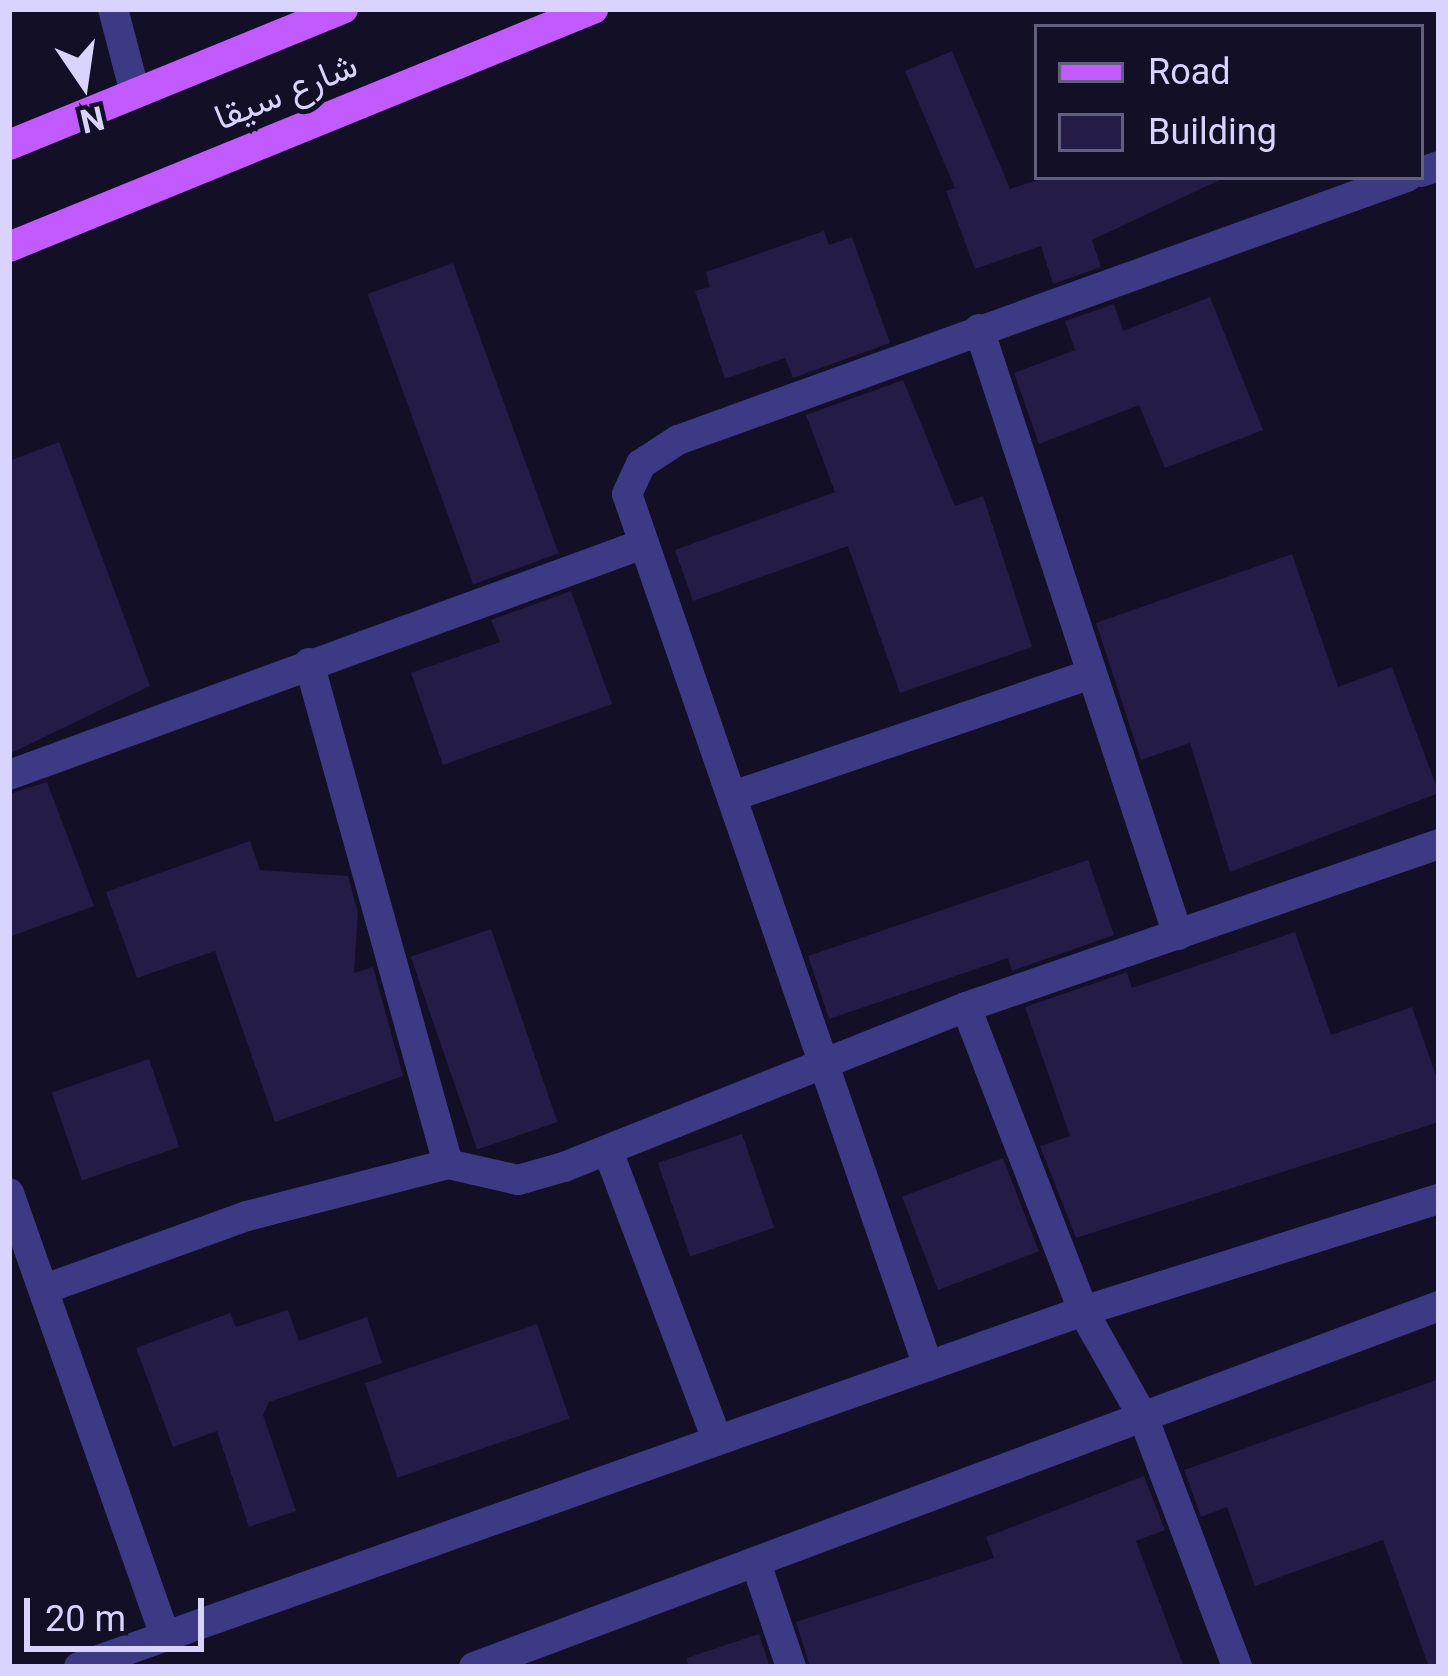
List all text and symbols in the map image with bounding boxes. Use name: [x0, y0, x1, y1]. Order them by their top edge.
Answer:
north arrow: [24, 24, 144, 144]
legend: [1034, 24, 1424, 180]
street label: شارع سيقا: [208, 44, 364, 140]
text: Road: [1148, 51, 1231, 93]
text: N: [76, 98, 108, 141]
text: Building: [1148, 111, 1277, 153]
scale bar: [30, 1574, 210, 1648]
text: 20 m: [45, 1598, 126, 1640]

